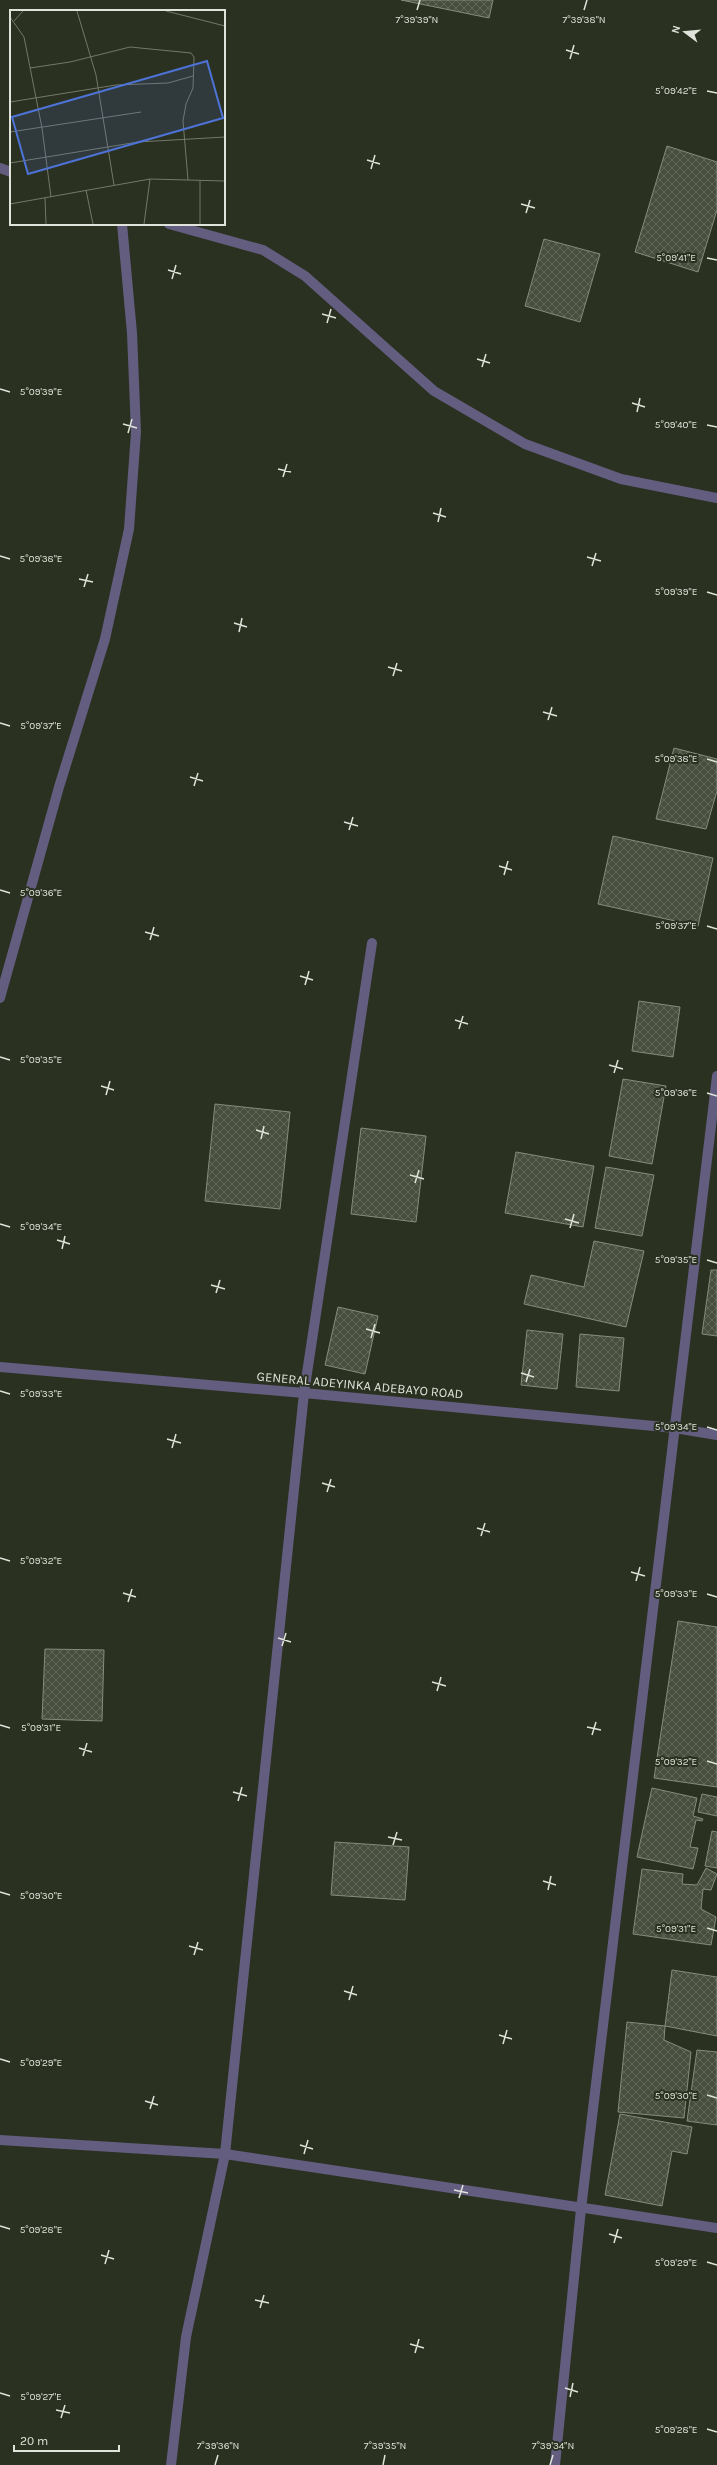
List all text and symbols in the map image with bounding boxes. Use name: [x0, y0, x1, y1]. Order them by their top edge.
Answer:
inset map: [10, 10, 225, 225]
north arrow: [665, 12, 705, 52]
text: 7°39'39"N: [396, 14, 438, 26]
text: 7°39'38"N: [562, 14, 606, 26]
text: N: [669, 24, 683, 35]
text: 5°09'42"E: [655, 85, 697, 97]
text: 5°09'41"E: [656, 252, 696, 264]
text: 5°09'39"E: [20, 386, 62, 398]
text: 5°09'40"E: [655, 419, 697, 431]
text: 5°09'38"E: [20, 553, 62, 565]
text: 5°09'39"E: [655, 586, 697, 598]
text: 5°09'37"E: [20, 720, 62, 732]
text: 5°09'38"E: [655, 753, 697, 765]
text: 5°09'36"E: [20, 887, 62, 899]
text: 5°09'37"E: [655, 920, 697, 932]
text: 5°09'35"E: [20, 1054, 62, 1066]
text: 5°09'36"E: [655, 1087, 697, 1099]
text: 5°09'34"E: [20, 1221, 62, 1233]
text: 5°09'35"E: [655, 1254, 697, 1266]
street label: GENERAL ADEYINKA ADEBAYO ROAD: [256, 1368, 464, 1402]
text: 5°09'33"E: [20, 1388, 62, 1400]
text: 5°09'34"E: [655, 1421, 697, 1433]
text: 5°09'32"E: [20, 1555, 62, 1567]
text: 5°09'33"E: [655, 1588, 697, 1600]
text: 5°09'31"E: [21, 1722, 61, 1734]
text: 5°09'32"E: [655, 1756, 697, 1768]
text: 5°09'30"E: [20, 1890, 62, 1902]
text: 5°09'31"E: [656, 1923, 696, 1935]
text: 5°09'29"E: [20, 2057, 62, 2069]
text: 5°09'30"E: [655, 2090, 697, 2102]
text: 5°09'28"E: [20, 2224, 62, 2236]
text: 5°09'29"E: [655, 2257, 697, 2269]
text: 5°09'27"E: [20, 2391, 62, 2403]
text: 5°09'28"E: [655, 2424, 697, 2436]
scale bar: [14, 2427, 119, 2453]
text: 20 m: [20, 2434, 48, 2448]
text: 7°39'36"N: [197, 2440, 239, 2452]
text: 7°39'35"N: [364, 2440, 406, 2452]
text: 7°39'34"N: [532, 2440, 574, 2452]

